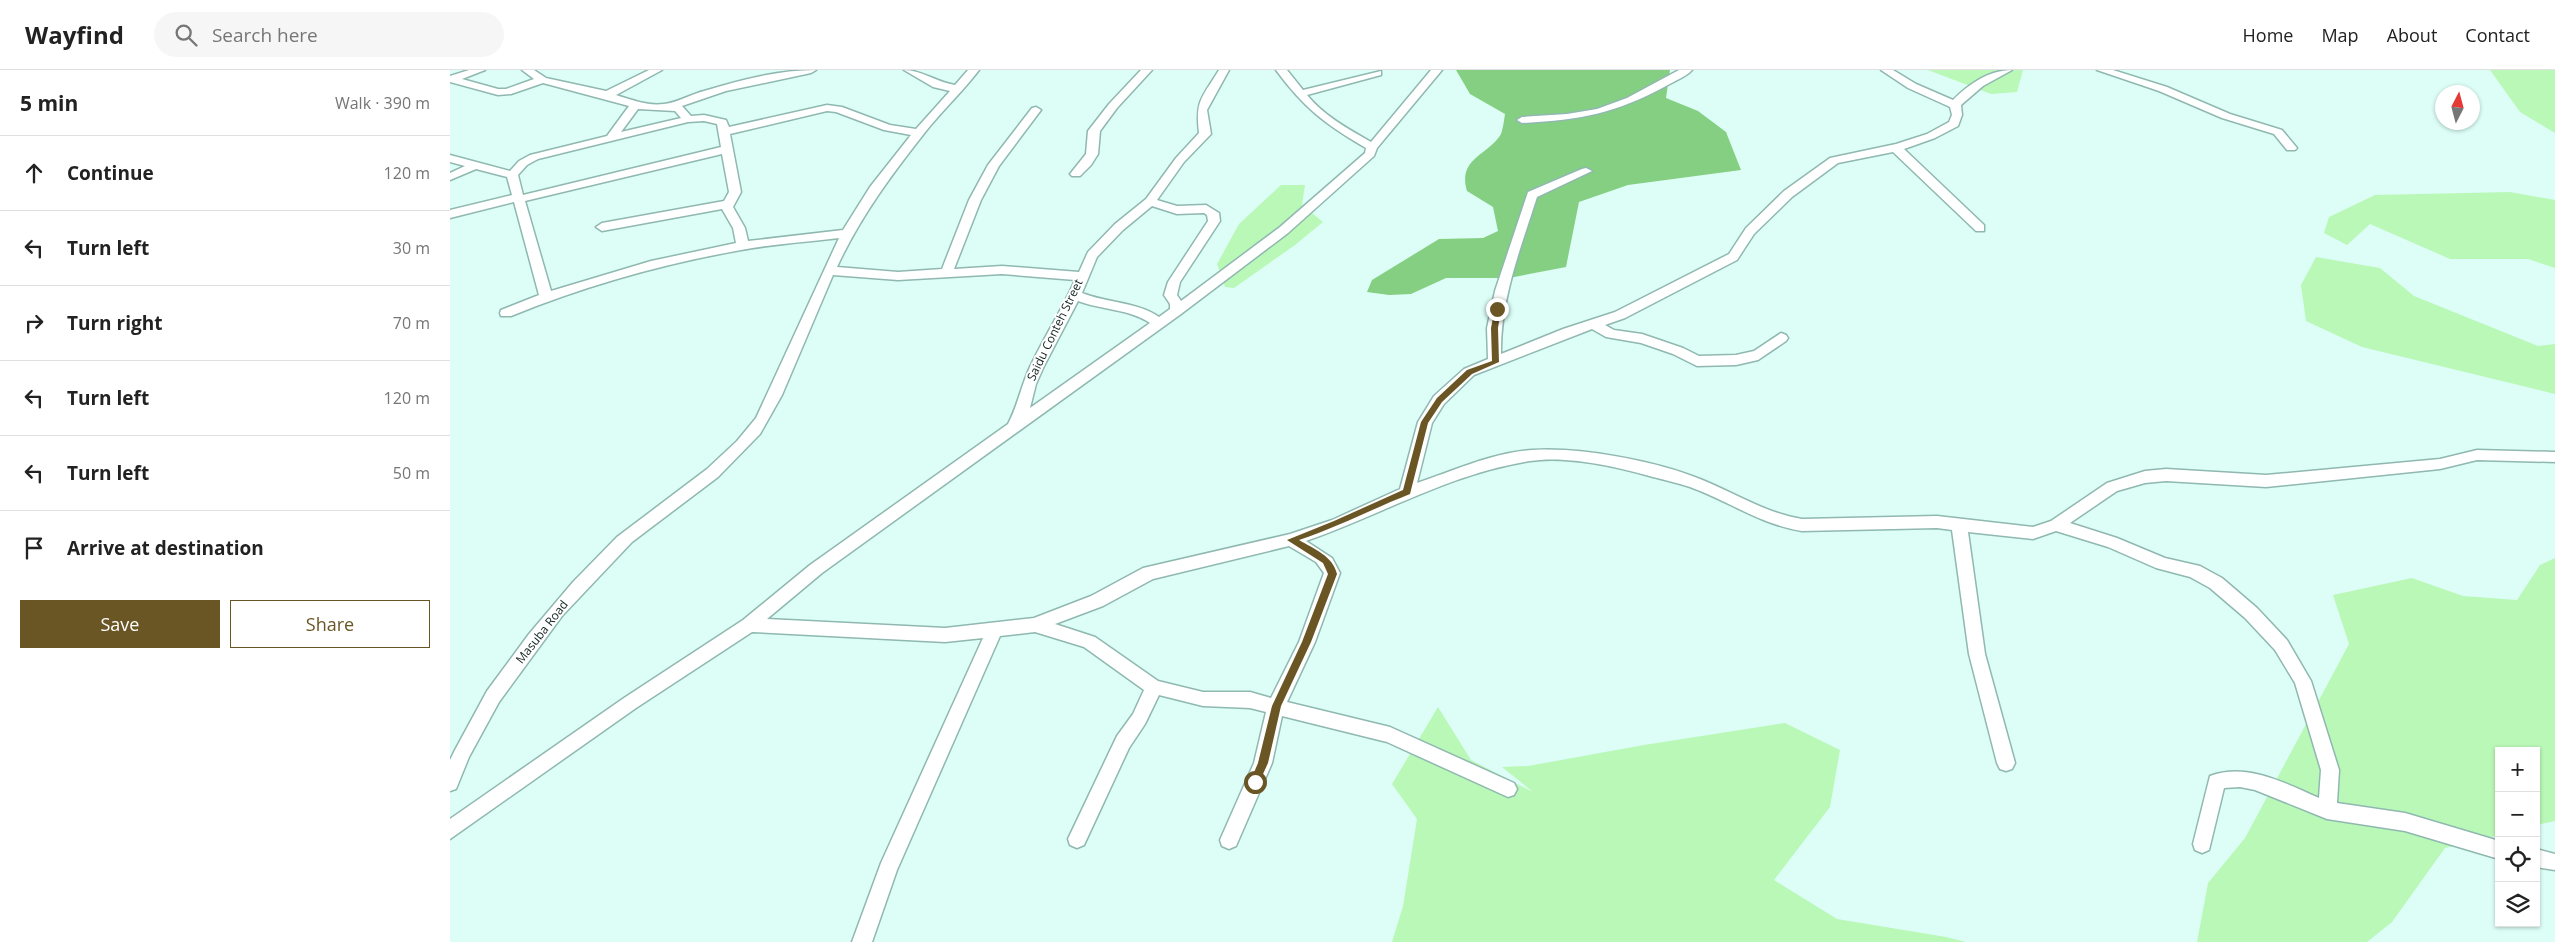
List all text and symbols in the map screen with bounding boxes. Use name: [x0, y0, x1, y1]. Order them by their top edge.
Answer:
search box: [154, 12, 504, 57]
text: Wayfind: [25, 18, 124, 51]
icon: search: [172, 21, 200, 49]
text: Search here: [212, 22, 318, 48]
text: Home: [2243, 23, 2293, 47]
text: Map: [2321, 23, 2359, 47]
text: About: [2387, 23, 2437, 47]
text: Contact: [2465, 23, 2530, 47]
north arrow: [2435, 85, 2480, 130]
text: 5 min: [20, 89, 78, 117]
text: Walk · 390 m: [335, 92, 430, 114]
icon: ahead: [20, 159, 48, 187]
text: Continue: [67, 160, 154, 186]
text: 120 m: [384, 162, 430, 184]
icon: left: [20, 234, 48, 262]
text: Turn left: [67, 235, 149, 261]
text: 30 m: [393, 237, 430, 259]
street label: Saidu Conteh Street: [1023, 276, 1087, 384]
route end: [1486, 298, 1509, 321]
icon: right: [20, 309, 48, 337]
text: Turn right: [67, 310, 162, 336]
text: 70 m: [393, 312, 430, 334]
icon: left: [20, 384, 48, 412]
text: Turn left: [67, 385, 149, 411]
text: 120 m: [384, 387, 430, 409]
icon: left: [20, 459, 48, 487]
text: Turn left: [67, 460, 149, 486]
text: 50 m: [393, 462, 430, 484]
icon: arrive: [20, 534, 48, 562]
text: Arrive at destination: [67, 535, 264, 561]
street label: Masuba Road: [511, 596, 572, 667]
button: Save: [20, 600, 220, 648]
button: Share: [230, 600, 430, 648]
map controls: [2495, 747, 2540, 927]
button: +: [2495, 747, 2540, 792]
route start: [1244, 771, 1267, 794]
button: −: [2495, 792, 2540, 837]
button: locate: [2495, 837, 2540, 882]
button: layers: [2495, 882, 2540, 927]

